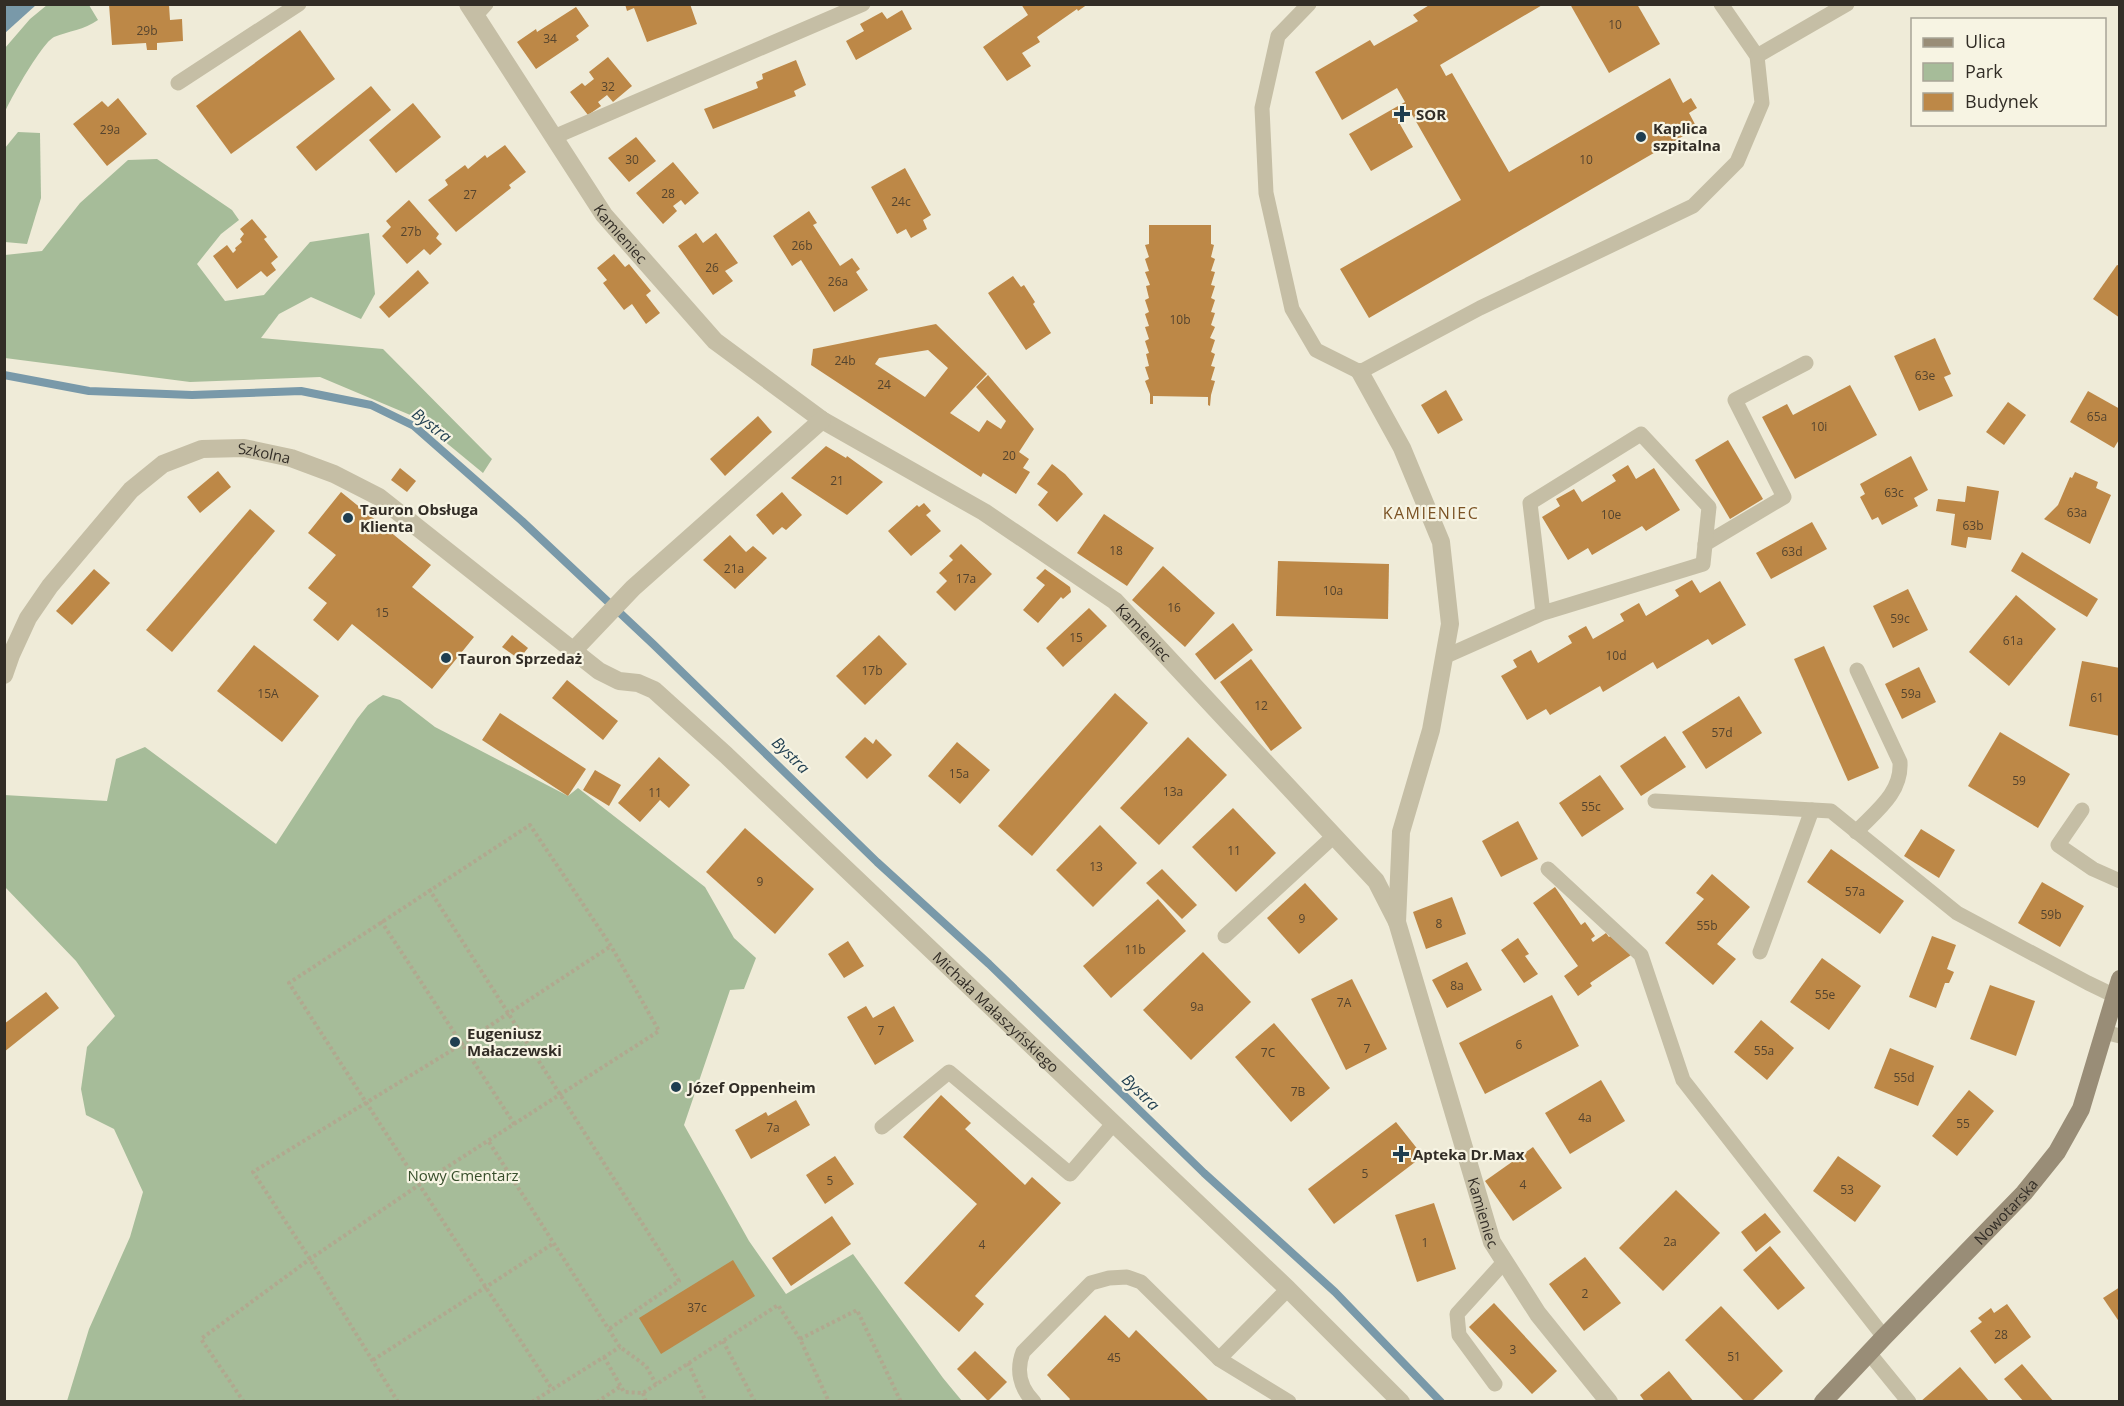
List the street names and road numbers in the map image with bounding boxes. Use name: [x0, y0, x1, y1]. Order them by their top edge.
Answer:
street label: Kamieniec: [590, 200, 652, 267]
street label: Szkolna: [238, 438, 292, 468]
street label: Kamieniec: [1112, 599, 1176, 665]
street label: Michała Małaszyńskiego: [929, 947, 1064, 1077]
street label: Nowotarska: [1969, 1174, 2042, 1249]
street label: Kamieniec: [1463, 1175, 1503, 1252]

